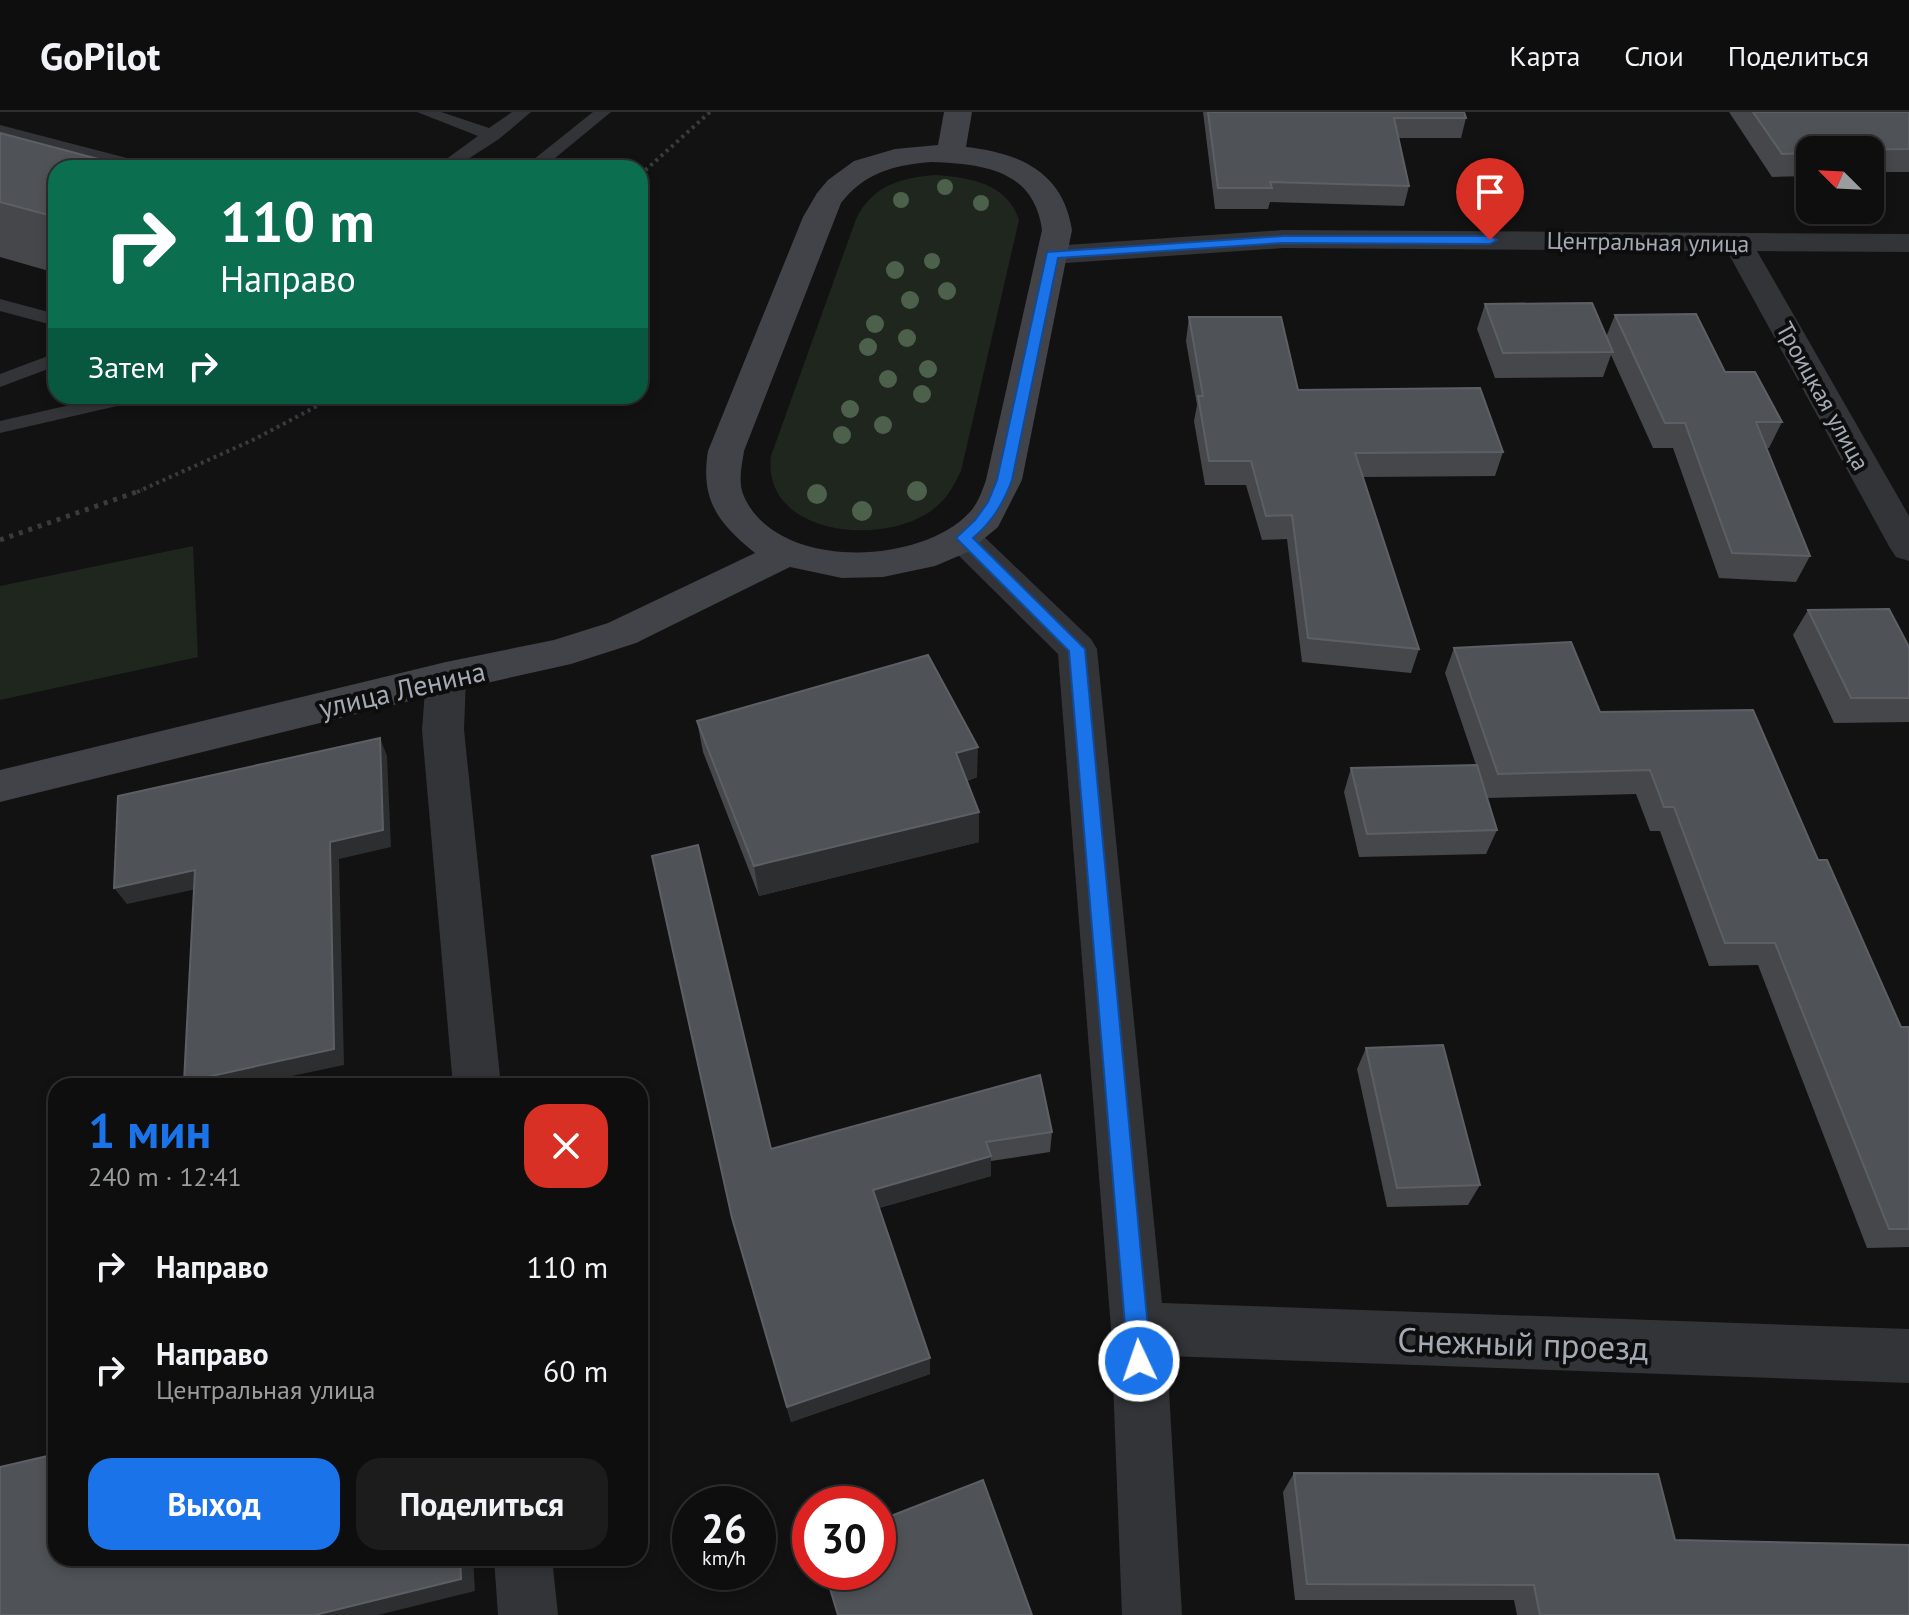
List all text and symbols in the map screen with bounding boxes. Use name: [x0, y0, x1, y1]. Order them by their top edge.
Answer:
text: GoPilot: [40, 31, 160, 80]
text: Карта: [1510, 37, 1580, 74]
text: Слои: [1624, 37, 1684, 74]
text: Поделиться: [1728, 37, 1869, 74]
north arrow: [1796, 136, 1884, 224]
map controls: [1796, 136, 1884, 224]
pin: [1456, 158, 1524, 240]
icon: arrive: [1468, 170, 1512, 214]
text: 110 m: [220, 185, 375, 257]
icon: right: [88, 192, 192, 296]
street label: Центральная улица: [1546, 225, 1750, 259]
text: Направо: [220, 255, 356, 302]
street label: Троицкая улица: [1769, 316, 1877, 476]
icon: right: [181, 344, 225, 388]
text: Затем: [88, 347, 165, 386]
street label: улица Ленина: [315, 652, 489, 726]
text: 1 мин: [88, 1099, 211, 1161]
button: close: [524, 1104, 608, 1188]
text: 240 m · 12:41: [88, 1160, 242, 1193]
icon: right: [88, 1244, 132, 1288]
text: Направо: [156, 1247, 269, 1286]
text: 110 m: [527, 1247, 608, 1286]
street label: Снежный проезд: [1397, 1317, 1649, 1369]
position arrow: [1097, 1319, 1181, 1403]
text: Направо: [156, 1334, 269, 1373]
icon: right: [88, 1348, 132, 1392]
text: 60 m: [543, 1351, 608, 1390]
text: Центральная улица: [156, 1373, 375, 1406]
button: Выход: [88, 1458, 340, 1550]
button: Поделиться: [356, 1458, 608, 1550]
speed limit sign: 30: [792, 1486, 896, 1590]
text: 26: [701, 1502, 747, 1554]
text: km/h: [702, 1545, 746, 1571]

